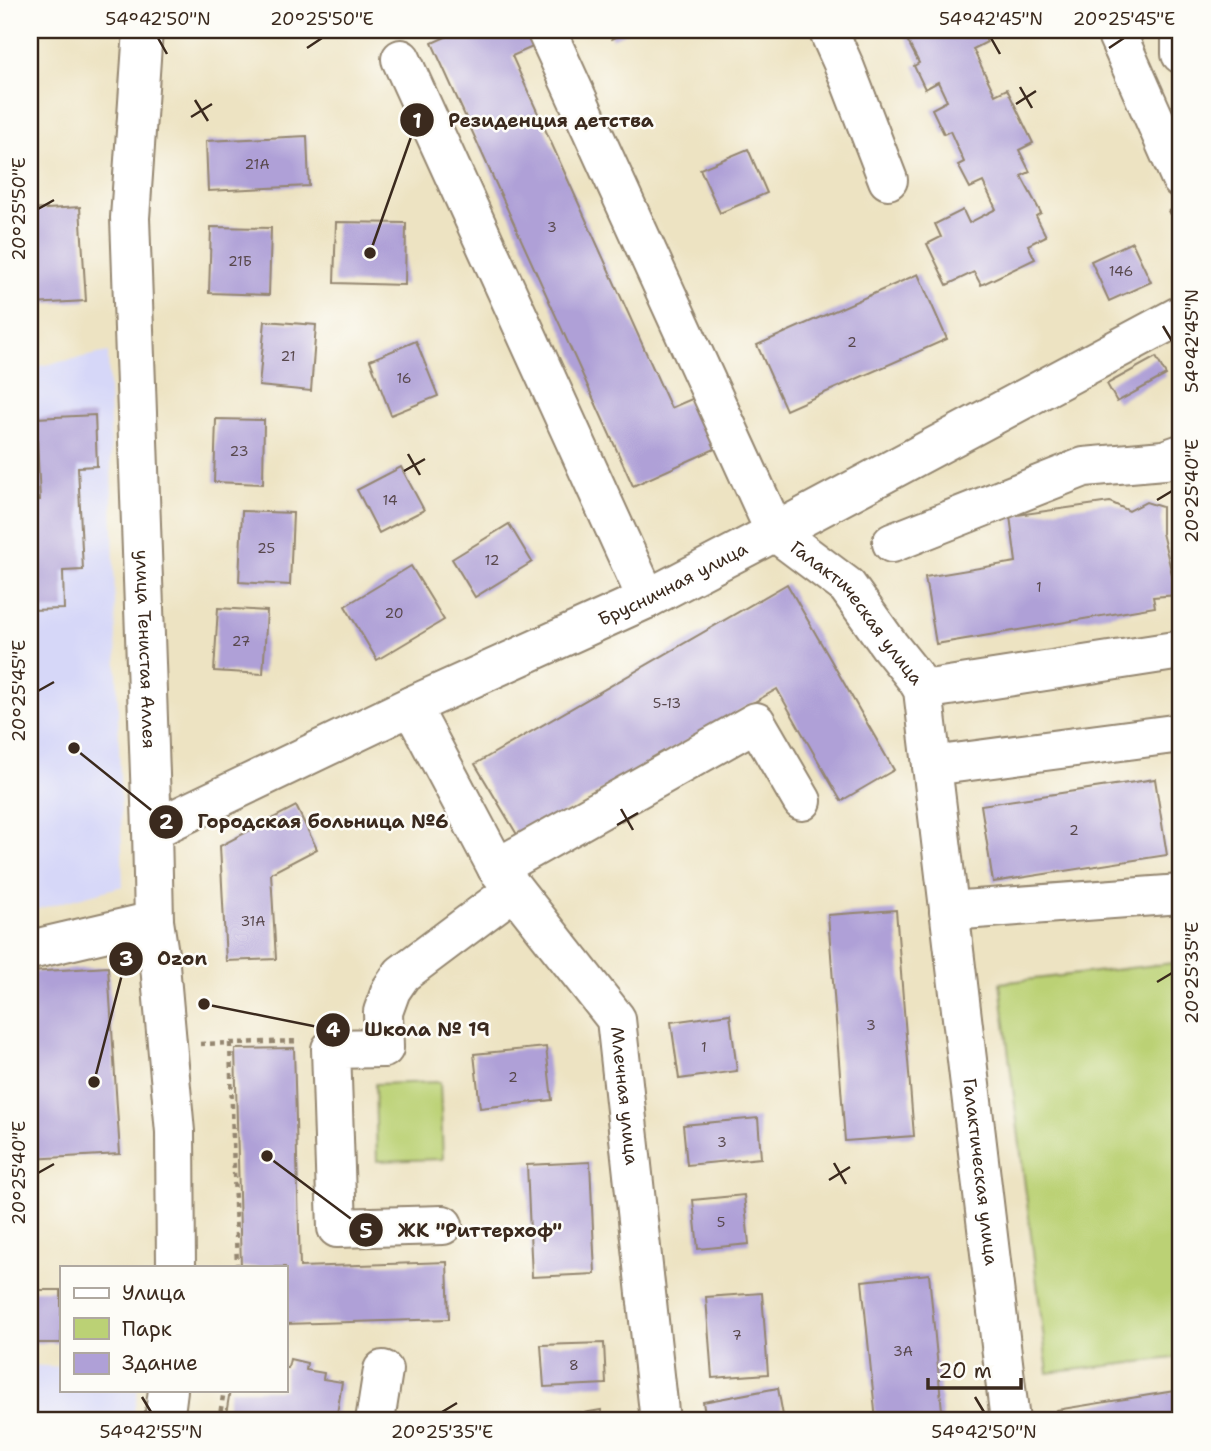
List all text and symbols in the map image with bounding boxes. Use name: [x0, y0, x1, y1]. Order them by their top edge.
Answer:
text: 54°42'50"N: [105, 7, 211, 31]
text: 20°25'50"E: [270, 7, 374, 31]
text: 54°42'45"N: [939, 7, 1043, 31]
text: 20°25'45"E: [1073, 7, 1175, 31]
callout: Резиденция детства: [399, 100, 668, 140]
text: 1: [412, 107, 422, 135]
text: Резиденция детства: [448, 108, 654, 133]
house number: 21А: [244, 155, 270, 173]
text: 20°25'50"E: [7, 157, 31, 261]
house number: 3: [547, 218, 557, 236]
house number: 21Б: [228, 252, 252, 270]
house number: 146: [1109, 262, 1133, 280]
text: 54°42'45"N: [1180, 289, 1204, 393]
house number: 2: [847, 333, 857, 351]
house number: 21: [281, 347, 295, 365]
house number: 16: [396, 369, 412, 387]
text: 20°25'40"E: [1180, 439, 1204, 543]
house number: 23: [230, 442, 248, 460]
house number: 14: [382, 491, 398, 509]
street label: Галактическая улица: [785, 536, 928, 690]
street label: Брусничная улица: [594, 537, 752, 632]
house number: 25: [257, 539, 275, 557]
street label: улица Тенистая Аллея: [130, 549, 161, 749]
house number: 12: [485, 551, 499, 569]
house number: 1: [1036, 578, 1042, 596]
house number: 20: [384, 604, 404, 622]
house number: 27: [232, 632, 250, 650]
text: 20°25'45"E: [7, 640, 31, 742]
house number: 5-13: [653, 694, 681, 712]
callout: Городская больница №6: [148, 802, 462, 842]
text: 2: [159, 808, 174, 836]
text: Городская больница №6: [197, 809, 449, 834]
house number: 2: [1069, 821, 1079, 839]
house number: 31А: [240, 912, 266, 930]
text: 20°25'35"E: [1180, 922, 1204, 1024]
callout: Ozon: [108, 939, 221, 979]
text: 3: [119, 945, 133, 973]
text: Ozon: [157, 946, 207, 971]
callout: Школа № 19: [316, 1010, 504, 1050]
text: 4: [326, 1016, 341, 1044]
house number: 3: [866, 1016, 876, 1034]
text: Школа № 19: [364, 1017, 490, 1042]
street label: Млечная улица: [605, 1025, 644, 1166]
house number: 1: [701, 1038, 707, 1056]
house number: 2: [508, 1068, 518, 1086]
street label: Галактическая улица: [957, 1077, 1003, 1267]
text: 20°25'40"E: [7, 1121, 31, 1225]
house number: 3: [717, 1133, 727, 1151]
callout: ЖК "Риттерхоф": [349, 1210, 576, 1250]
house number: 5: [717, 1213, 725, 1231]
text: 5: [359, 1217, 373, 1245]
text: ЖК "Риттерхоф": [398, 1218, 562, 1243]
legend: [60, 1266, 287, 1392]
text: Улица: [122, 1279, 185, 1307]
text: Парк: [122, 1315, 172, 1343]
house number: 7: [732, 1326, 742, 1344]
house number: 3А: [893, 1342, 913, 1360]
scale bar: [928, 1346, 1020, 1390]
text: Здание: [122, 1349, 198, 1377]
house number: 8: [569, 1356, 579, 1374]
text: 20 m: [938, 1357, 992, 1385]
text: 54°42'55"N: [99, 1420, 203, 1444]
text: 20°25'35"E: [391, 1420, 493, 1444]
text: 54°42'50"N: [931, 1420, 1037, 1444]

